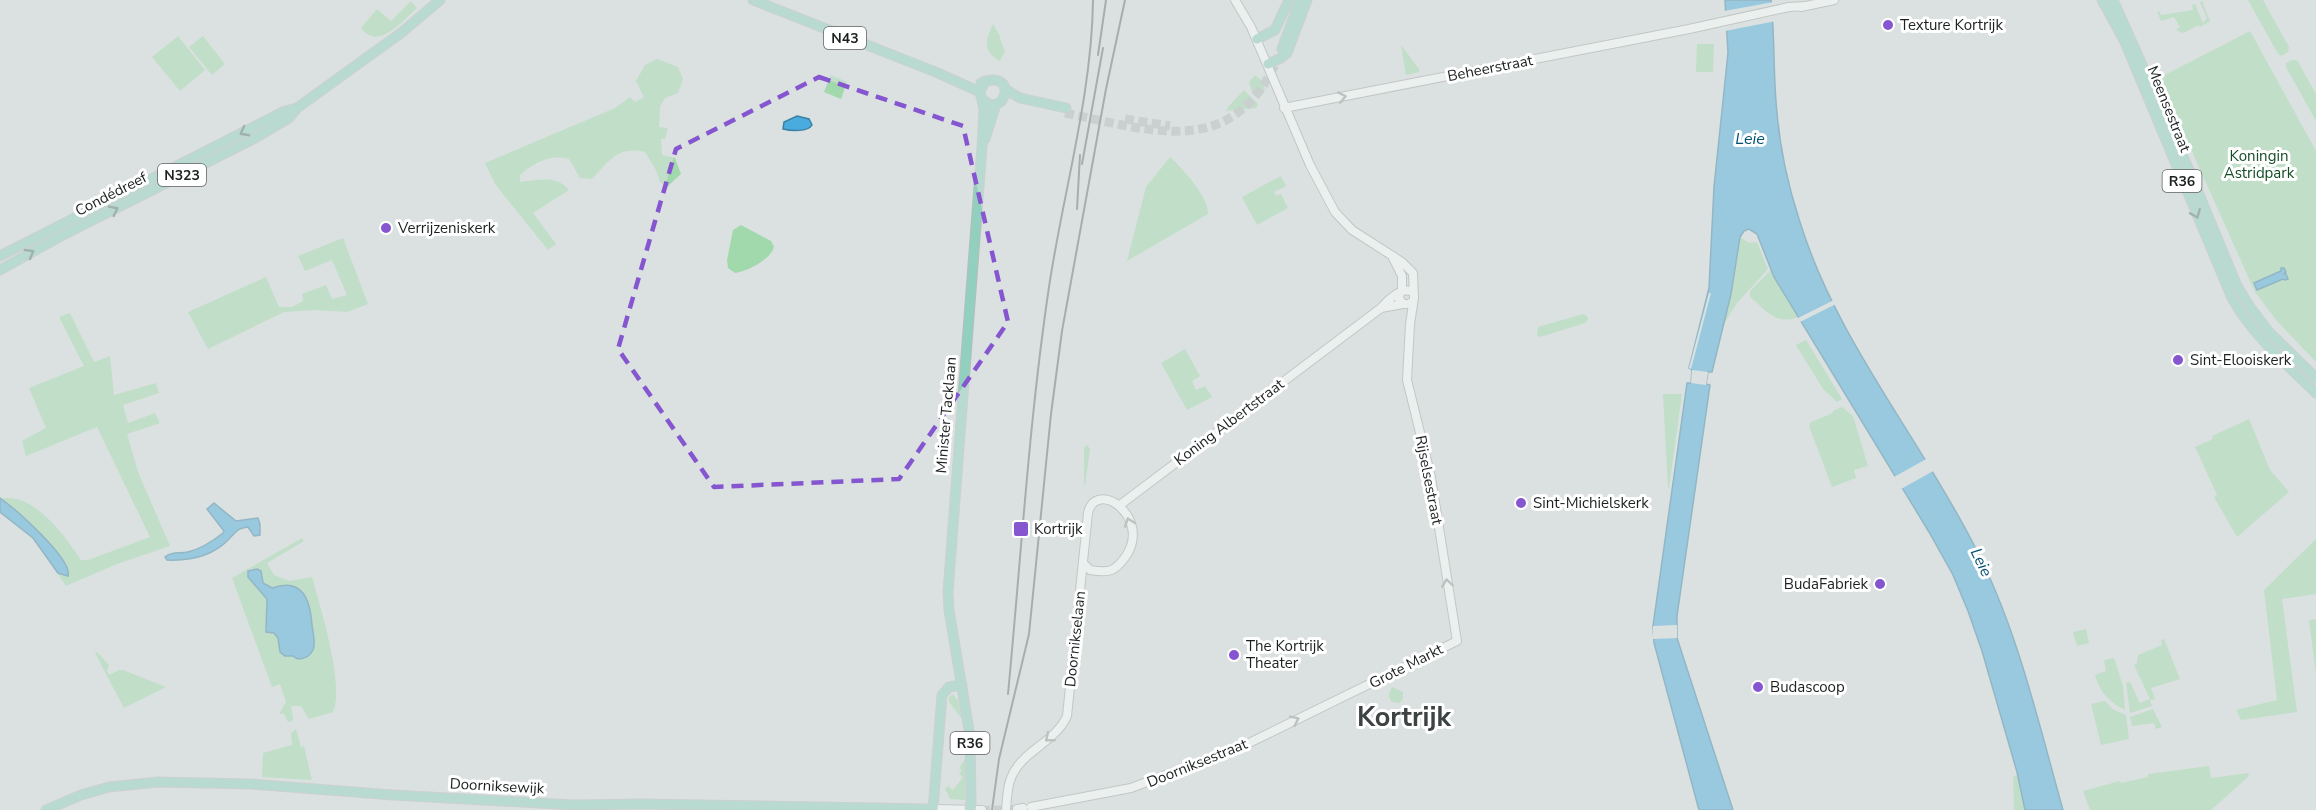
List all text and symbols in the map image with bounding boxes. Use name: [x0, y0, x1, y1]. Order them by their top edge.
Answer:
place label: Texture Kortrijk: [1900, 15, 2003, 35]
marker: Texture Kortrijk: [1881, 18, 1895, 32]
road number: N43: [824, 27, 866, 49]
street label: Beheerstraat: [1446, 50, 1535, 86]
street label: Meensestraat: [2143, 63, 2196, 156]
one-way arrow: [1337, 91, 1347, 104]
one-way arrow: [239, 125, 250, 137]
water label: Leie: [1735, 128, 1765, 150]
park label: Koningin Astridpark: [2224, 146, 2295, 183]
road number: N323: [158, 164, 206, 186]
street label: Condédreef: [72, 167, 151, 221]
road number: R36: [2162, 170, 2202, 192]
one-way arrow: [108, 206, 119, 218]
one-way arrow: [2189, 208, 2201, 219]
place label: Verrijzeniskerk: [397, 218, 496, 238]
marker: Verrijzeniskerk: [379, 221, 393, 235]
one-way arrow: [24, 248, 35, 260]
place label: Sint-Elooiskerk: [2190, 350, 2292, 370]
marker: Sint-Elooiskerk: [2171, 353, 2185, 367]
street label: Minister Tacklaan: [931, 356, 961, 474]
street label: Koning Albertstraat: [1170, 374, 1289, 470]
street label: Rijselsestraat: [1411, 434, 1448, 527]
place label: Sint-Michielskerk: [1533, 493, 1649, 513]
marker: Sint-Michielskerk: [1514, 496, 1528, 510]
one-way arrow: [1124, 517, 1136, 528]
place label: Kortrijk: [1034, 519, 1083, 539]
marker: Kortrijk: [1012, 520, 1030, 538]
water label: Leie: [1965, 544, 1998, 581]
place label: BudaFabriek: [1784, 574, 1868, 594]
marker: BudaFabriek: [1873, 577, 1887, 591]
one-way arrow: [1441, 579, 1453, 588]
street label: Doornikselaan: [1060, 590, 1090, 688]
place label: The Kortrijk Theater: [1246, 636, 1324, 673]
street label: Grote Markt: [1366, 639, 1447, 693]
marker: The Kortrijk Theater: [1227, 648, 1241, 662]
place label: Budascoop: [1770, 677, 1845, 697]
marker: Budascoop: [1751, 680, 1765, 694]
district label: Kortrijk: [1357, 699, 1451, 736]
one-way arrow: [1289, 716, 1300, 728]
one-way arrow: [1044, 730, 1055, 741]
road number: R36: [950, 732, 990, 754]
street label: Doorniksestraat: [1144, 733, 1251, 792]
street label: Doorniksewijk: [449, 774, 545, 798]

